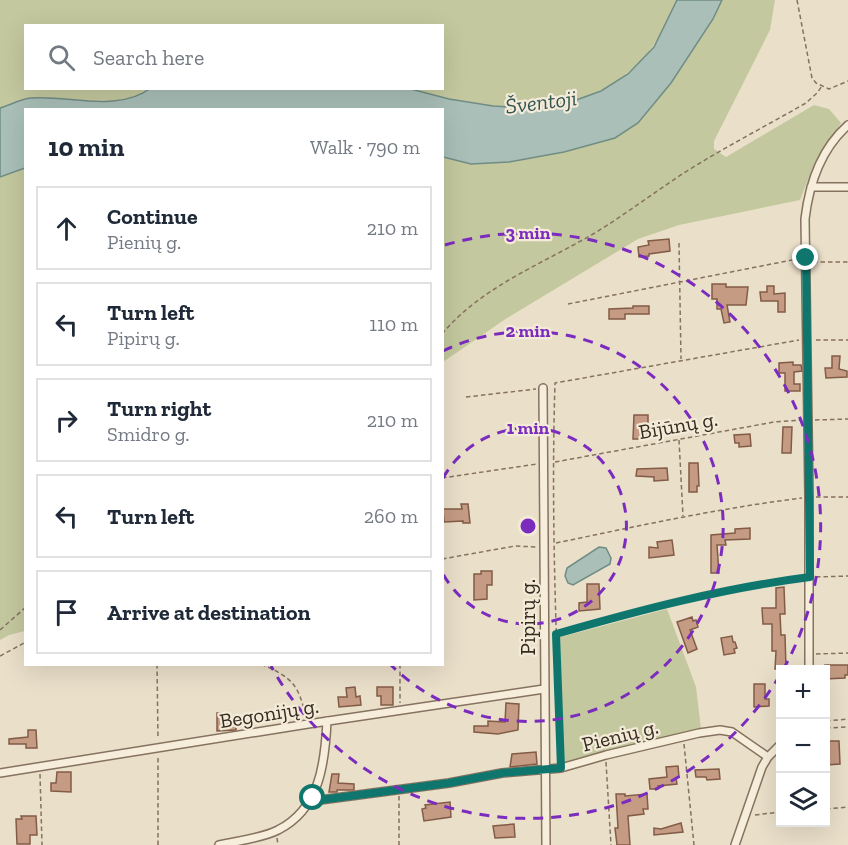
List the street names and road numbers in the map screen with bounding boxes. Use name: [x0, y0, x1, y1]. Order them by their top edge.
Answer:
street label: Bijūnų g.: [636, 406, 720, 445]
street label: Pipirų g.: [515, 579, 540, 655]
street label: Begonijų g.: [218, 693, 321, 734]
street label: Pienių g.: [579, 713, 661, 757]

